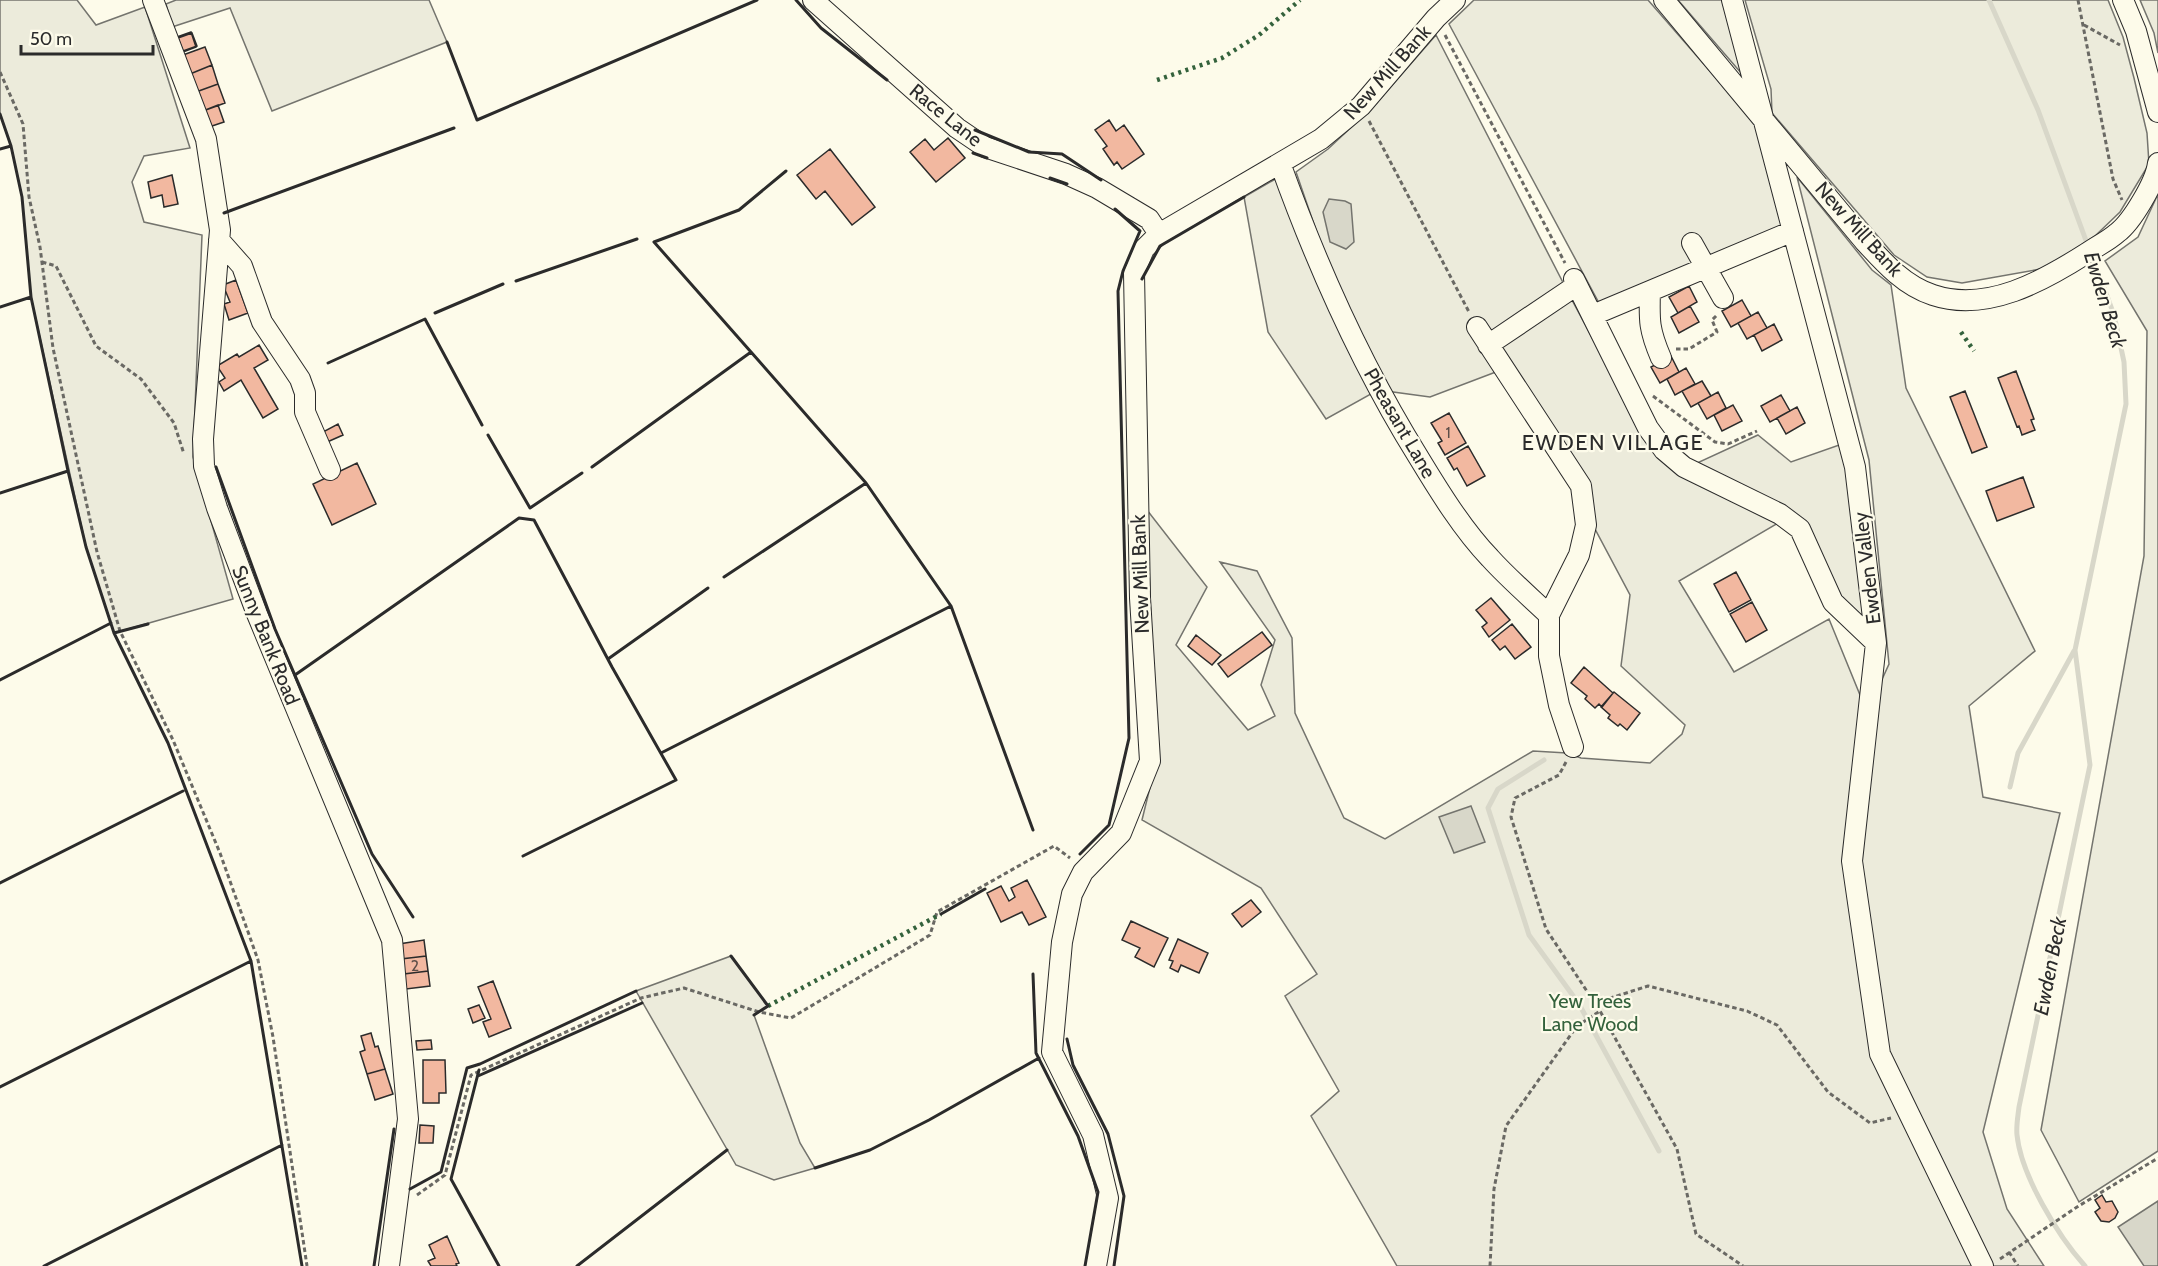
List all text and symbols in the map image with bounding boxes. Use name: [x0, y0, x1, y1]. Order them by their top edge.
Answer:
scale bar: [21, 18, 153, 56]
street label: New Mill Bank: [1338, 20, 1436, 124]
text: 50 m: [30, 28, 72, 50]
street label: Race Lane: [905, 79, 987, 151]
street label: New Mill Bank: [1810, 177, 1908, 281]
water label: Ewden Beck: [2079, 249, 2132, 352]
street label: Pheasant Lane: [1359, 364, 1441, 482]
house number: 1: [1445, 423, 1451, 442]
district label: EWDEN VILLAGE: [1522, 429, 1704, 456]
street label: Ewden Valley: [1848, 511, 1886, 625]
street label: New Mill Bank: [1126, 514, 1154, 634]
street label: Sunny Bank Road: [227, 562, 305, 708]
water label: Ewden Beck: [2028, 914, 2071, 1017]
house number: 2: [411, 956, 419, 975]
park label: Yew Trees Lane Wood: [1542, 989, 1638, 1036]

